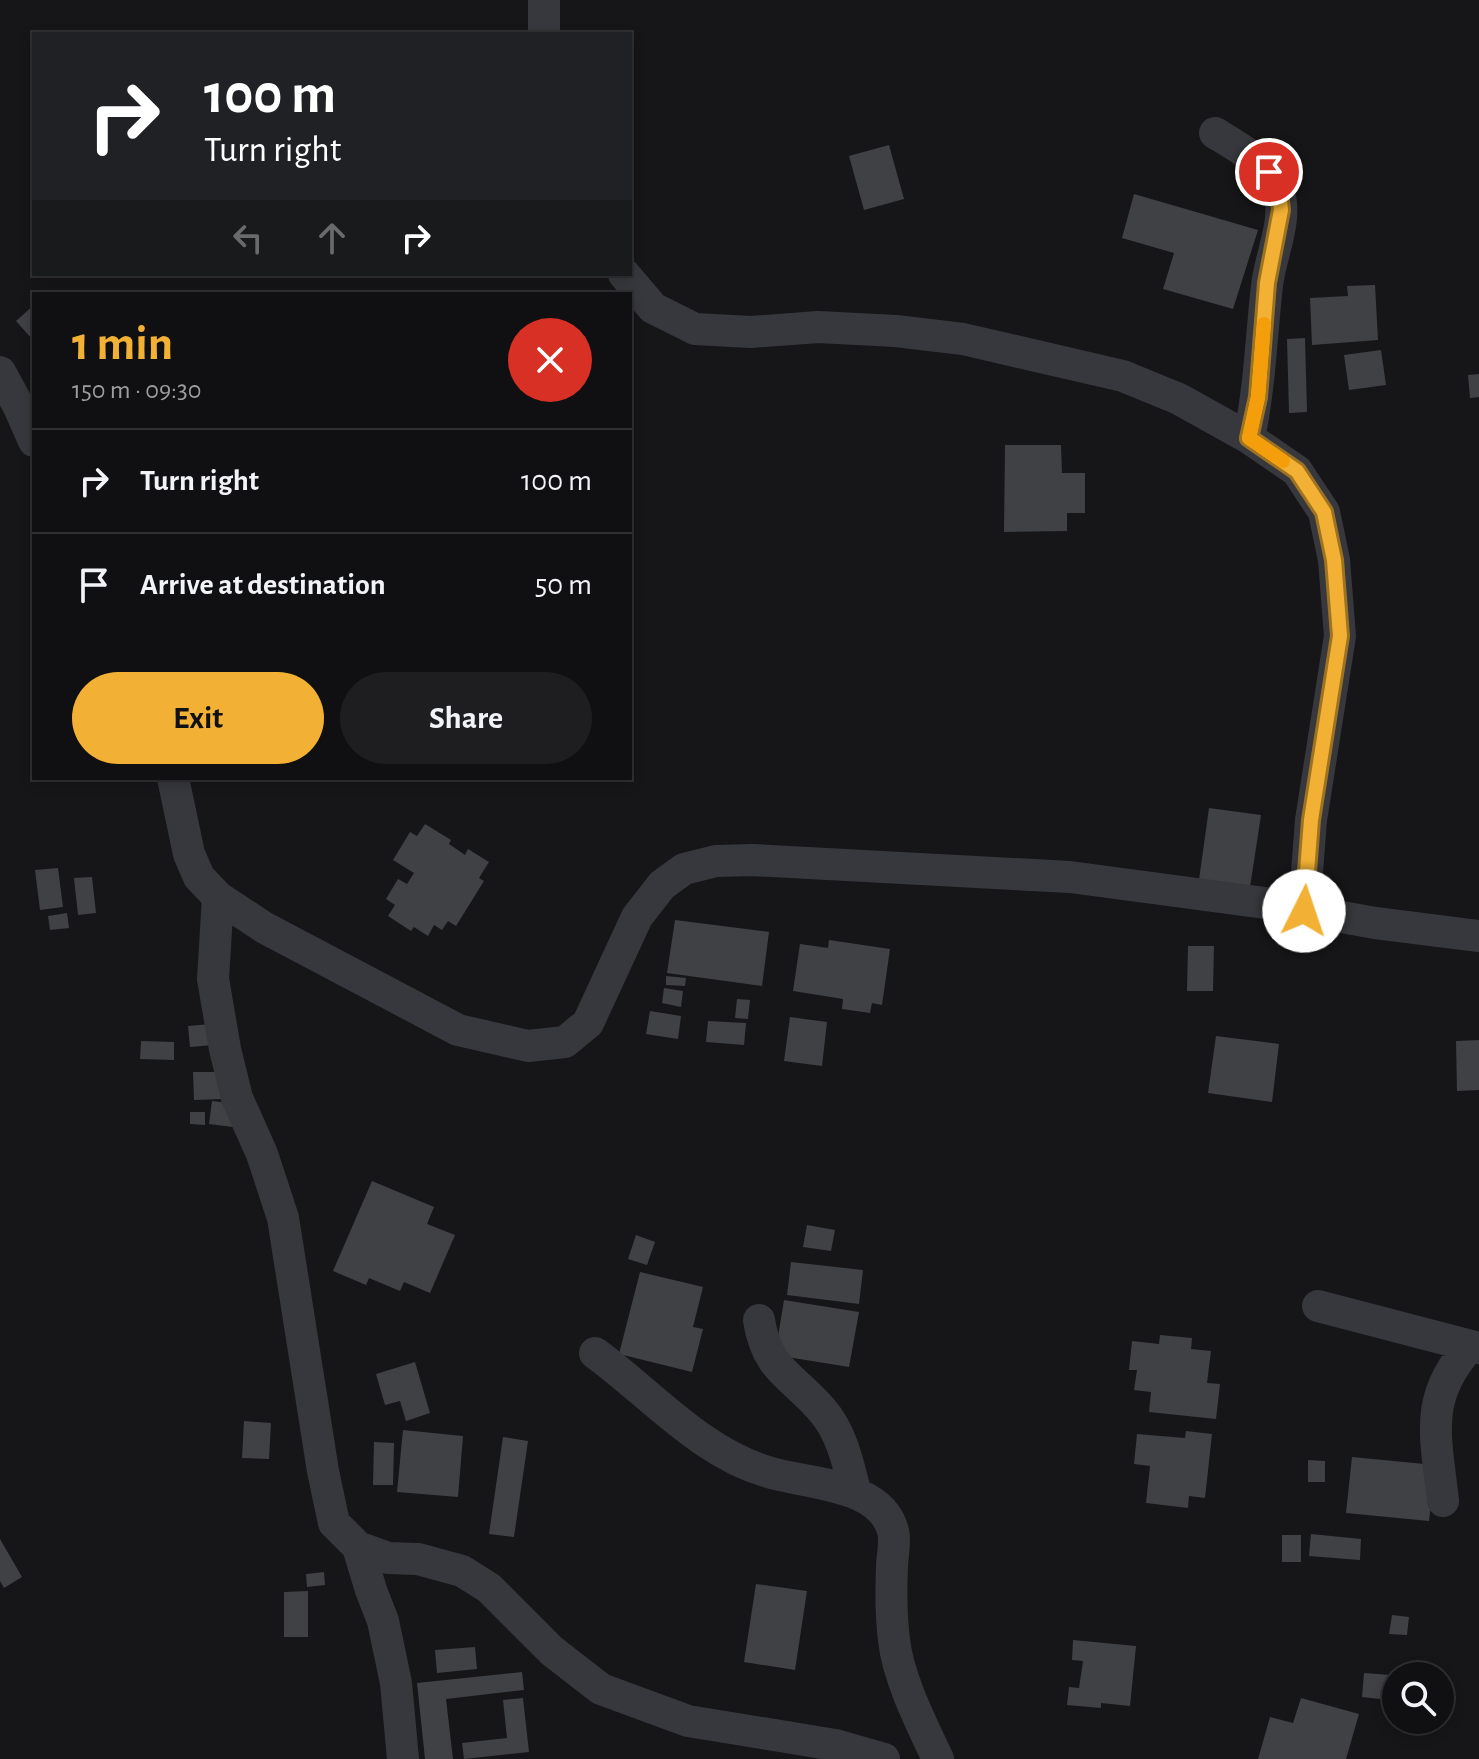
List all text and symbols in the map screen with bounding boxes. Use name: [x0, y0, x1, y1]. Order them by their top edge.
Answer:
icon: right: [72, 64, 176, 168]
text: 100 m: [204, 67, 336, 123]
text: Turn right: [204, 132, 341, 168]
pin: [1235, 138, 1303, 206]
icon: arrive: [1247, 150, 1291, 194]
icon: left: [226, 216, 270, 260]
icon: ahead: [310, 216, 354, 260]
icon: right: [394, 216, 438, 260]
button: close: [508, 318, 592, 402]
text: 1 min: [72, 321, 173, 369]
text: 150 m · 09:30: [72, 377, 202, 403]
icon: right: [72, 459, 116, 503]
text: Turn right: [140, 466, 259, 496]
text: 100 m: [521, 466, 592, 496]
icon: arrive: [72, 563, 116, 607]
text: Arrive at destination: [140, 570, 386, 600]
text: 50 m: [535, 570, 592, 600]
button: Exit: [72, 672, 324, 764]
button: Share: [340, 672, 592, 764]
position arrow: [1262, 869, 1346, 953]
map controls: [1382, 1662, 1454, 1734]
button: search: [1382, 1662, 1454, 1734]

